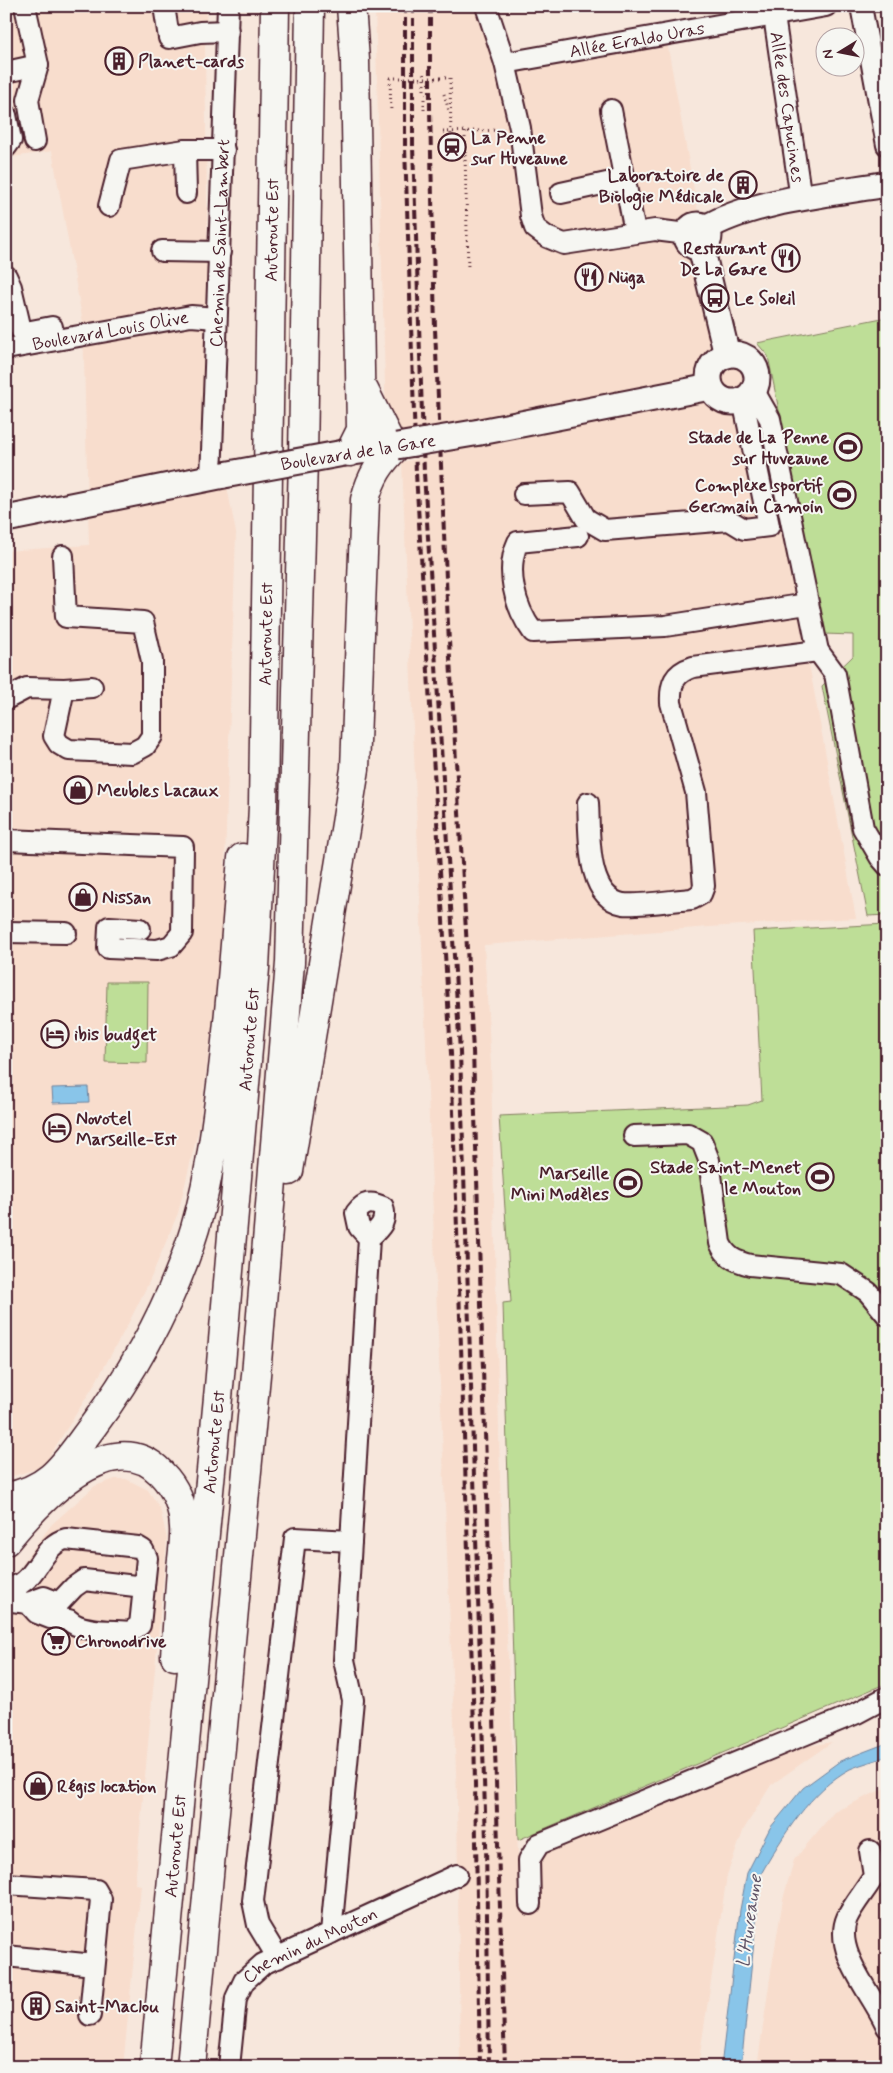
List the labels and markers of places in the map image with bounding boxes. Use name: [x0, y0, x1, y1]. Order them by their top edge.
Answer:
building icon: Planet-cards: [104, 46, 134, 76]
place label: Planet-cards: [138, 50, 244, 74]
place label: La Penne sur Huveaune: [470, 126, 568, 171]
station icon: La Penne sur Huveaune: [437, 132, 467, 162]
place label: Laboratoire de Biologie Médicale: [599, 164, 725, 211]
building icon: Laboratoire de Biologie Médicale: [728, 170, 758, 200]
place label: Restaurant De La Gare: [680, 237, 767, 282]
restaurant icon: Restaurant De La Gare: [771, 243, 801, 273]
restaurant icon: Nüga: [574, 262, 604, 292]
place label: Nüga: [608, 266, 645, 290]
bus stop icon: Le Soleil: [700, 283, 730, 313]
place label: Le Soleil: [734, 287, 796, 311]
place label: Stade de La Penne sur Huveaune: [688, 426, 830, 471]
sports icon: Stade de La Penne sur Huveaune: [833, 432, 863, 462]
place label: Complexe sportif Germain Camoin: [688, 474, 823, 519]
sports icon: Complexe sportif Germain Camoin: [827, 480, 857, 510]
shop icon: Meubles Lacaux: [63, 775, 93, 805]
place label: Meubles Lacaux: [97, 779, 219, 803]
shop icon: Nissan: [68, 882, 98, 912]
place label: Nissan: [102, 886, 151, 910]
hotel icon: ibis budget: [40, 1019, 70, 1049]
place label: ibis budget: [74, 1023, 157, 1049]
place label: Novotel Marseille-Est: [76, 1107, 177, 1152]
hotel icon: Novotel Marseille-Est: [42, 1113, 72, 1143]
place label: Stade Saint-Menet le Mouton: [650, 1156, 801, 1201]
place label: Marseille Mini Modèles: [511, 1162, 609, 1207]
sports icon: Stade Saint-Menet le Mouton: [805, 1162, 835, 1192]
sports icon: Marseille Mini Modèles: [613, 1168, 643, 1198]
supermarket icon: Chronodrive: [41, 1626, 71, 1656]
place label: Chronodrive: [75, 1630, 167, 1654]
shop icon: Régis location: [23, 1771, 53, 1801]
place label: Régis location: [57, 1775, 156, 1799]
building icon: Saint-Maclou: [21, 1991, 51, 2021]
place label: Saint-Maclou: [55, 1995, 159, 2019]

